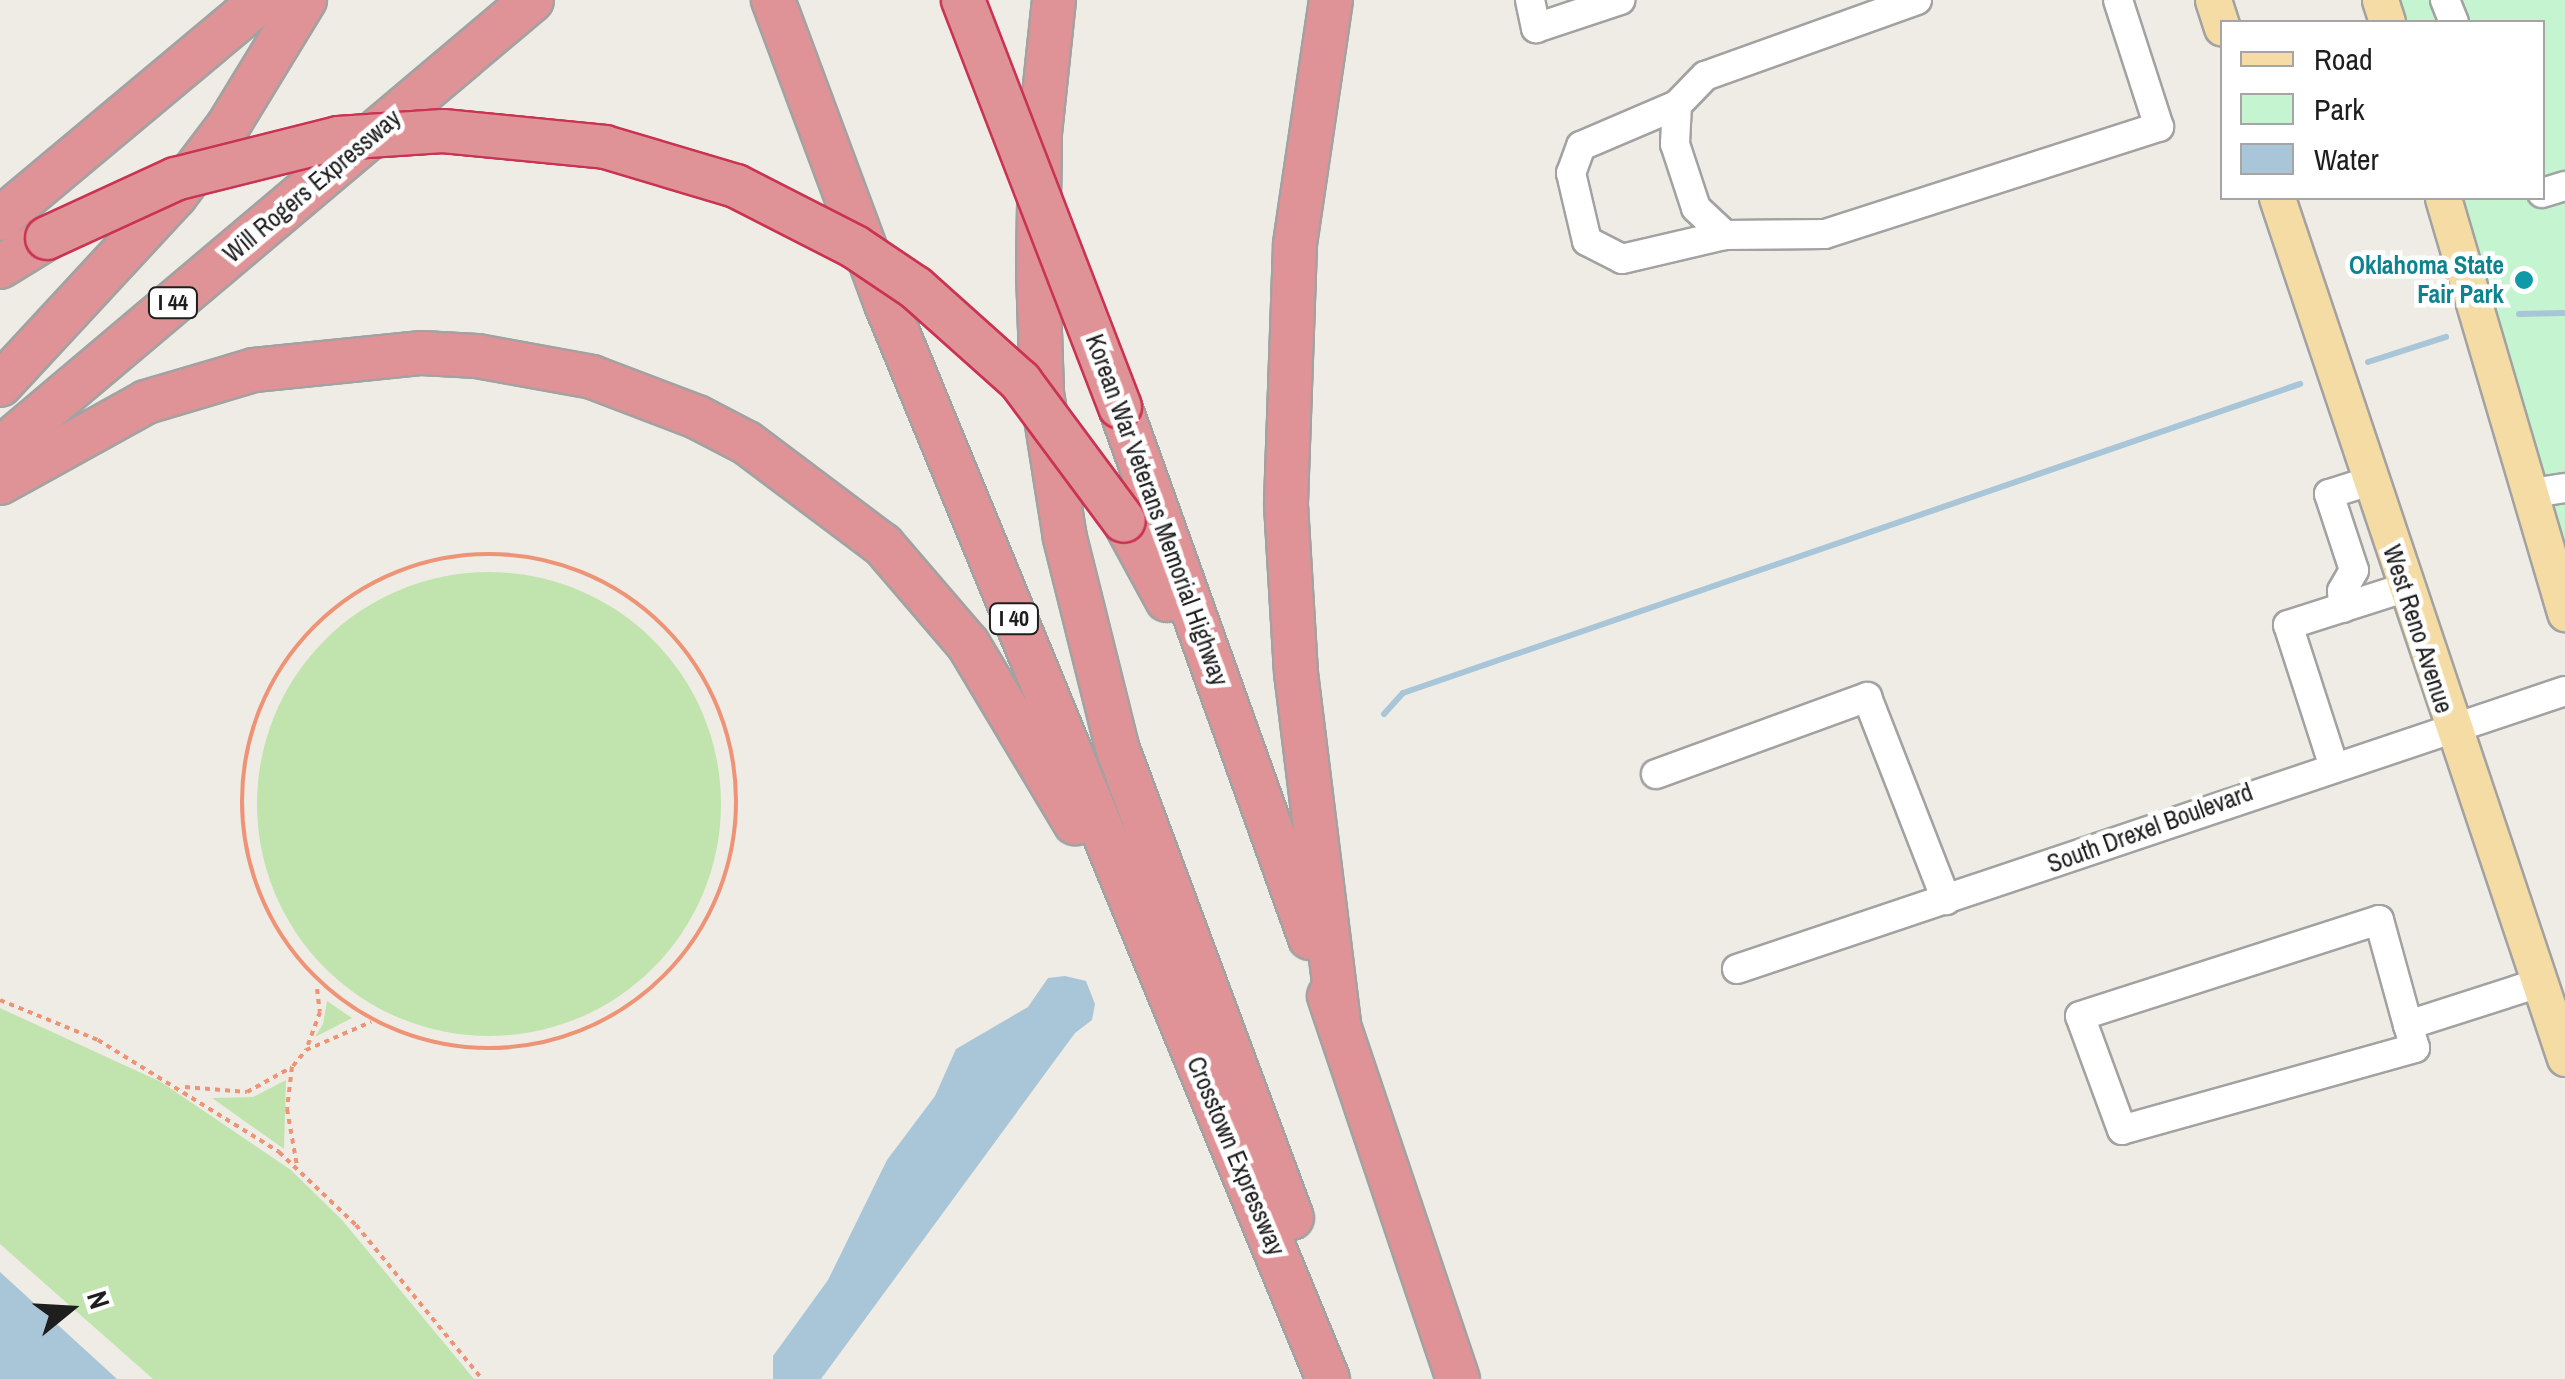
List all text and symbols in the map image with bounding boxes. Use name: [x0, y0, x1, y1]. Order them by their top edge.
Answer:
legend: [2220, 20, 2545, 200]
text: Road: [2314, 39, 2373, 79]
text: Park: [2314, 89, 2365, 129]
street label: Will Rogers Expressway: [217, 103, 407, 269]
text: Water: [2314, 139, 2379, 179]
place label: Oklahoma State Fair Park: [2349, 251, 2504, 310]
marker: Oklahoma State Fair Park: [2513, 269, 2535, 291]
road number: I 44: [146, 286, 200, 320]
street label: Korean War Veterans Memorial Highway: [1079, 330, 1235, 690]
street label: West Reno Avenue: [2377, 541, 2459, 717]
road number: I 40: [986, 602, 1042, 636]
street label: South Drexel Boulevard: [2043, 777, 2257, 879]
street label: Crosstown Expressway: [1181, 1052, 1291, 1260]
north arrow: [20, 1259, 120, 1359]
text: N: [78, 1286, 119, 1313]

